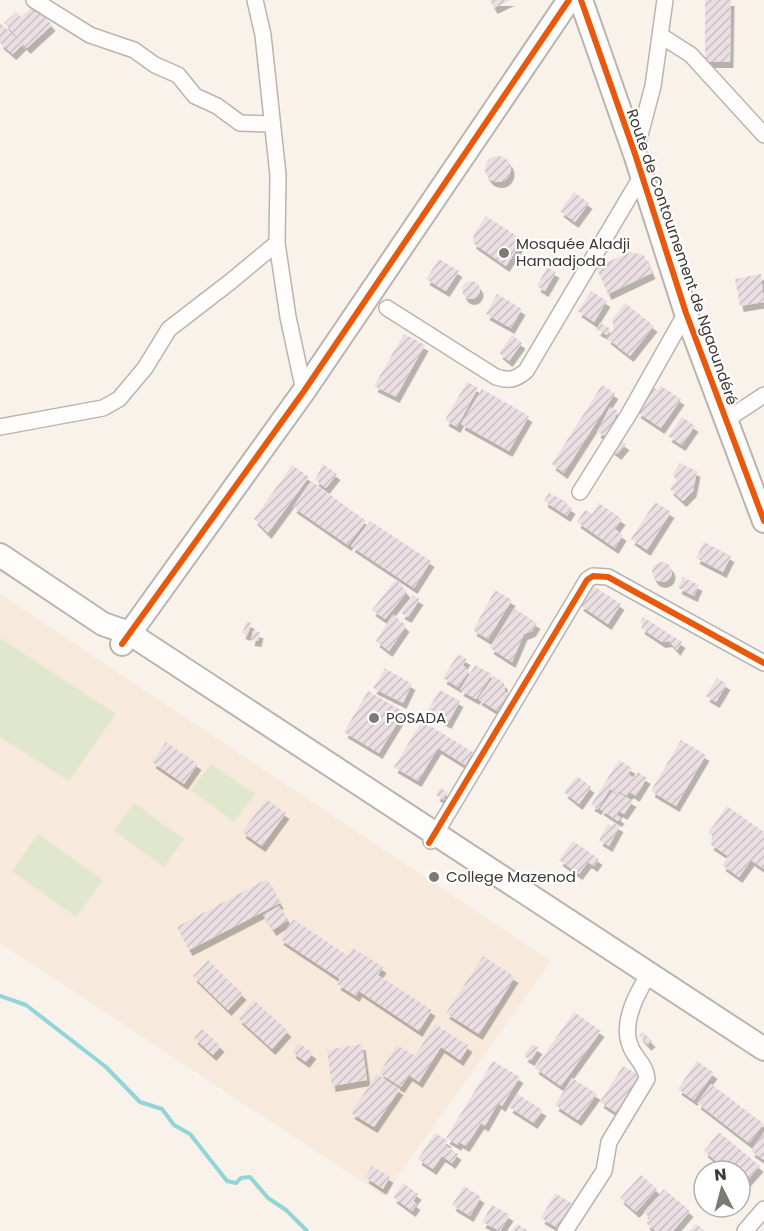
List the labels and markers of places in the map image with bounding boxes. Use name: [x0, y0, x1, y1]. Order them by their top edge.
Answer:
place label: Mosquée Aladji Hamadjoda: [516, 233, 630, 271]
marker: Mosquée Aladji Hamadjoda: [497, 246, 511, 260]
place label: POSADA: [386, 707, 446, 728]
marker: POSADA: [367, 711, 381, 725]
place label: College Mazenod: [446, 866, 576, 887]
marker: College Mazenod: [427, 870, 441, 884]

